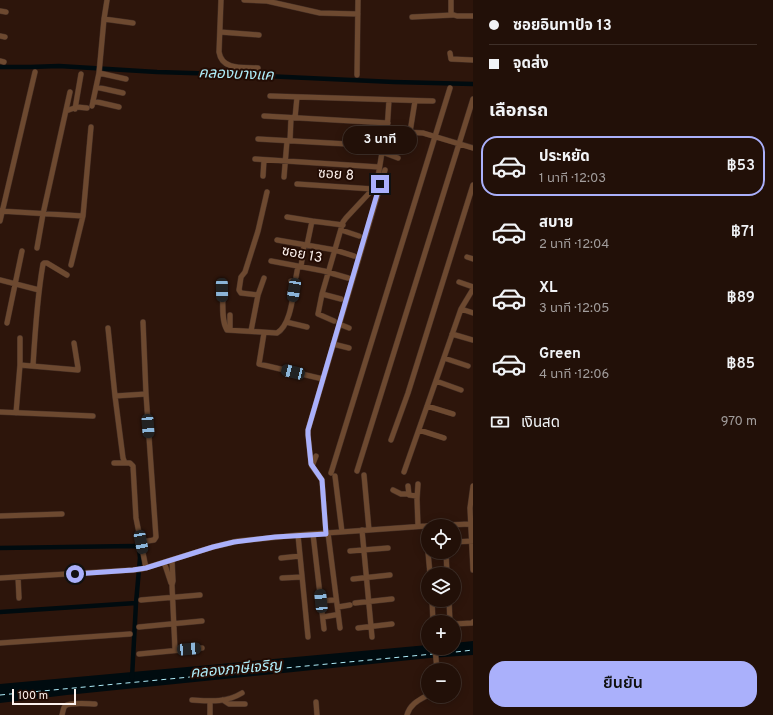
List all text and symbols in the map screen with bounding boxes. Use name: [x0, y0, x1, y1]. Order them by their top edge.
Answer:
text: ซอยอินทาปัจ 13: [513, 17, 612, 36]
text: จุดส่ง: [513, 55, 549, 74]
water label: คลองบางแค: [198, 64, 275, 86]
text: เลือกรถ: [489, 100, 548, 123]
callout: 3 นาที: [343, 126, 417, 154]
text: 3 นาที: [364, 132, 396, 148]
icon: car: [491, 148, 527, 184]
text: ประหยัด: [539, 148, 590, 167]
text: ฿53: [727, 157, 755, 176]
street label: ซอย 8: [317, 165, 355, 185]
text: 1 นาที · 12:03: [539, 171, 606, 187]
route end: [371, 175, 389, 193]
icon: car: [491, 214, 527, 250]
text: สบาย: [539, 214, 573, 233]
text: ฿71: [731, 223, 755, 242]
text: 2 นาที · 12:04: [539, 237, 609, 253]
street label: ซอย 13: [280, 243, 324, 267]
car: [286, 277, 302, 303]
car: [216, 278, 228, 302]
text: XL: [539, 279, 557, 298]
icon: car: [491, 280, 527, 316]
text: ฿89: [726, 289, 755, 308]
text: 3 นาที · 12:05: [539, 301, 609, 317]
text: Green: [539, 345, 581, 364]
icon: car: [491, 346, 527, 382]
text: ฿85: [726, 355, 755, 374]
car: [280, 363, 306, 381]
text: 4 นาที · 12:06: [539, 367, 609, 383]
icon: cash: [489, 411, 511, 433]
car: [141, 414, 155, 438]
text: เงินสด: [521, 414, 560, 433]
text: 970 m: [721, 414, 757, 430]
map controls: [421, 519, 461, 703]
button: locate: [421, 519, 461, 559]
car: [133, 529, 149, 555]
route start: [66, 565, 84, 583]
button: layers: [421, 567, 461, 607]
car: [314, 588, 328, 614]
button: +: [421, 615, 461, 655]
car: [177, 642, 201, 656]
water label: คลองภาษีเจริญ: [189, 656, 284, 683]
button: ยืนยัน: [489, 661, 757, 707]
button: −: [421, 663, 461, 703]
scale bar: [12, 687, 76, 706]
text: 100 m: [18, 689, 48, 703]

